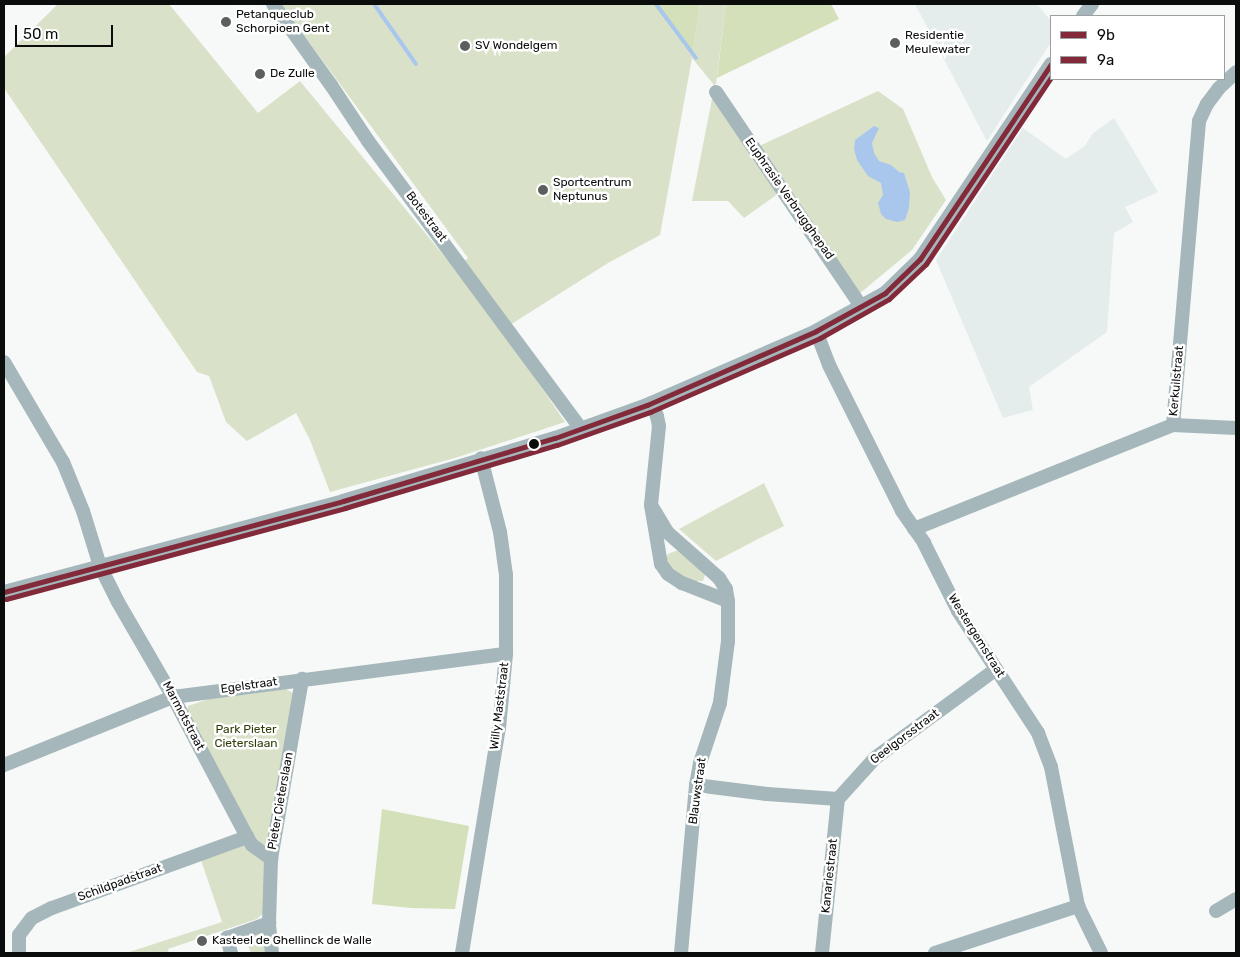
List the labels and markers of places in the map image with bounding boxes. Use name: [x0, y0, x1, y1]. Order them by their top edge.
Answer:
place label: Petanqueclub Schorpioen Gent: [236, 8, 329, 36]
marker: Petanqueclub Schorpioen Gent: [220, 16, 232, 28]
place label: Residentie Meulewater: [905, 29, 970, 57]
marker: Residentie Meulewater: [889, 37, 901, 49]
place label: SV Wondelgem: [475, 39, 558, 53]
marker: SV Wondelgem: [459, 40, 471, 52]
place label: De Zulle: [270, 67, 315, 81]
marker: De Zulle: [254, 68, 266, 80]
place label: Sportcentrum Neptunus: [553, 176, 631, 204]
marker: Sportcentrum Neptunus: [537, 184, 549, 196]
unlabelled marker: [529, 439, 539, 449]
place label: Kasteel de Ghellinck de Walle: [212, 934, 372, 948]
marker: Kasteel de Ghellinck de Walle: [196, 935, 208, 947]

